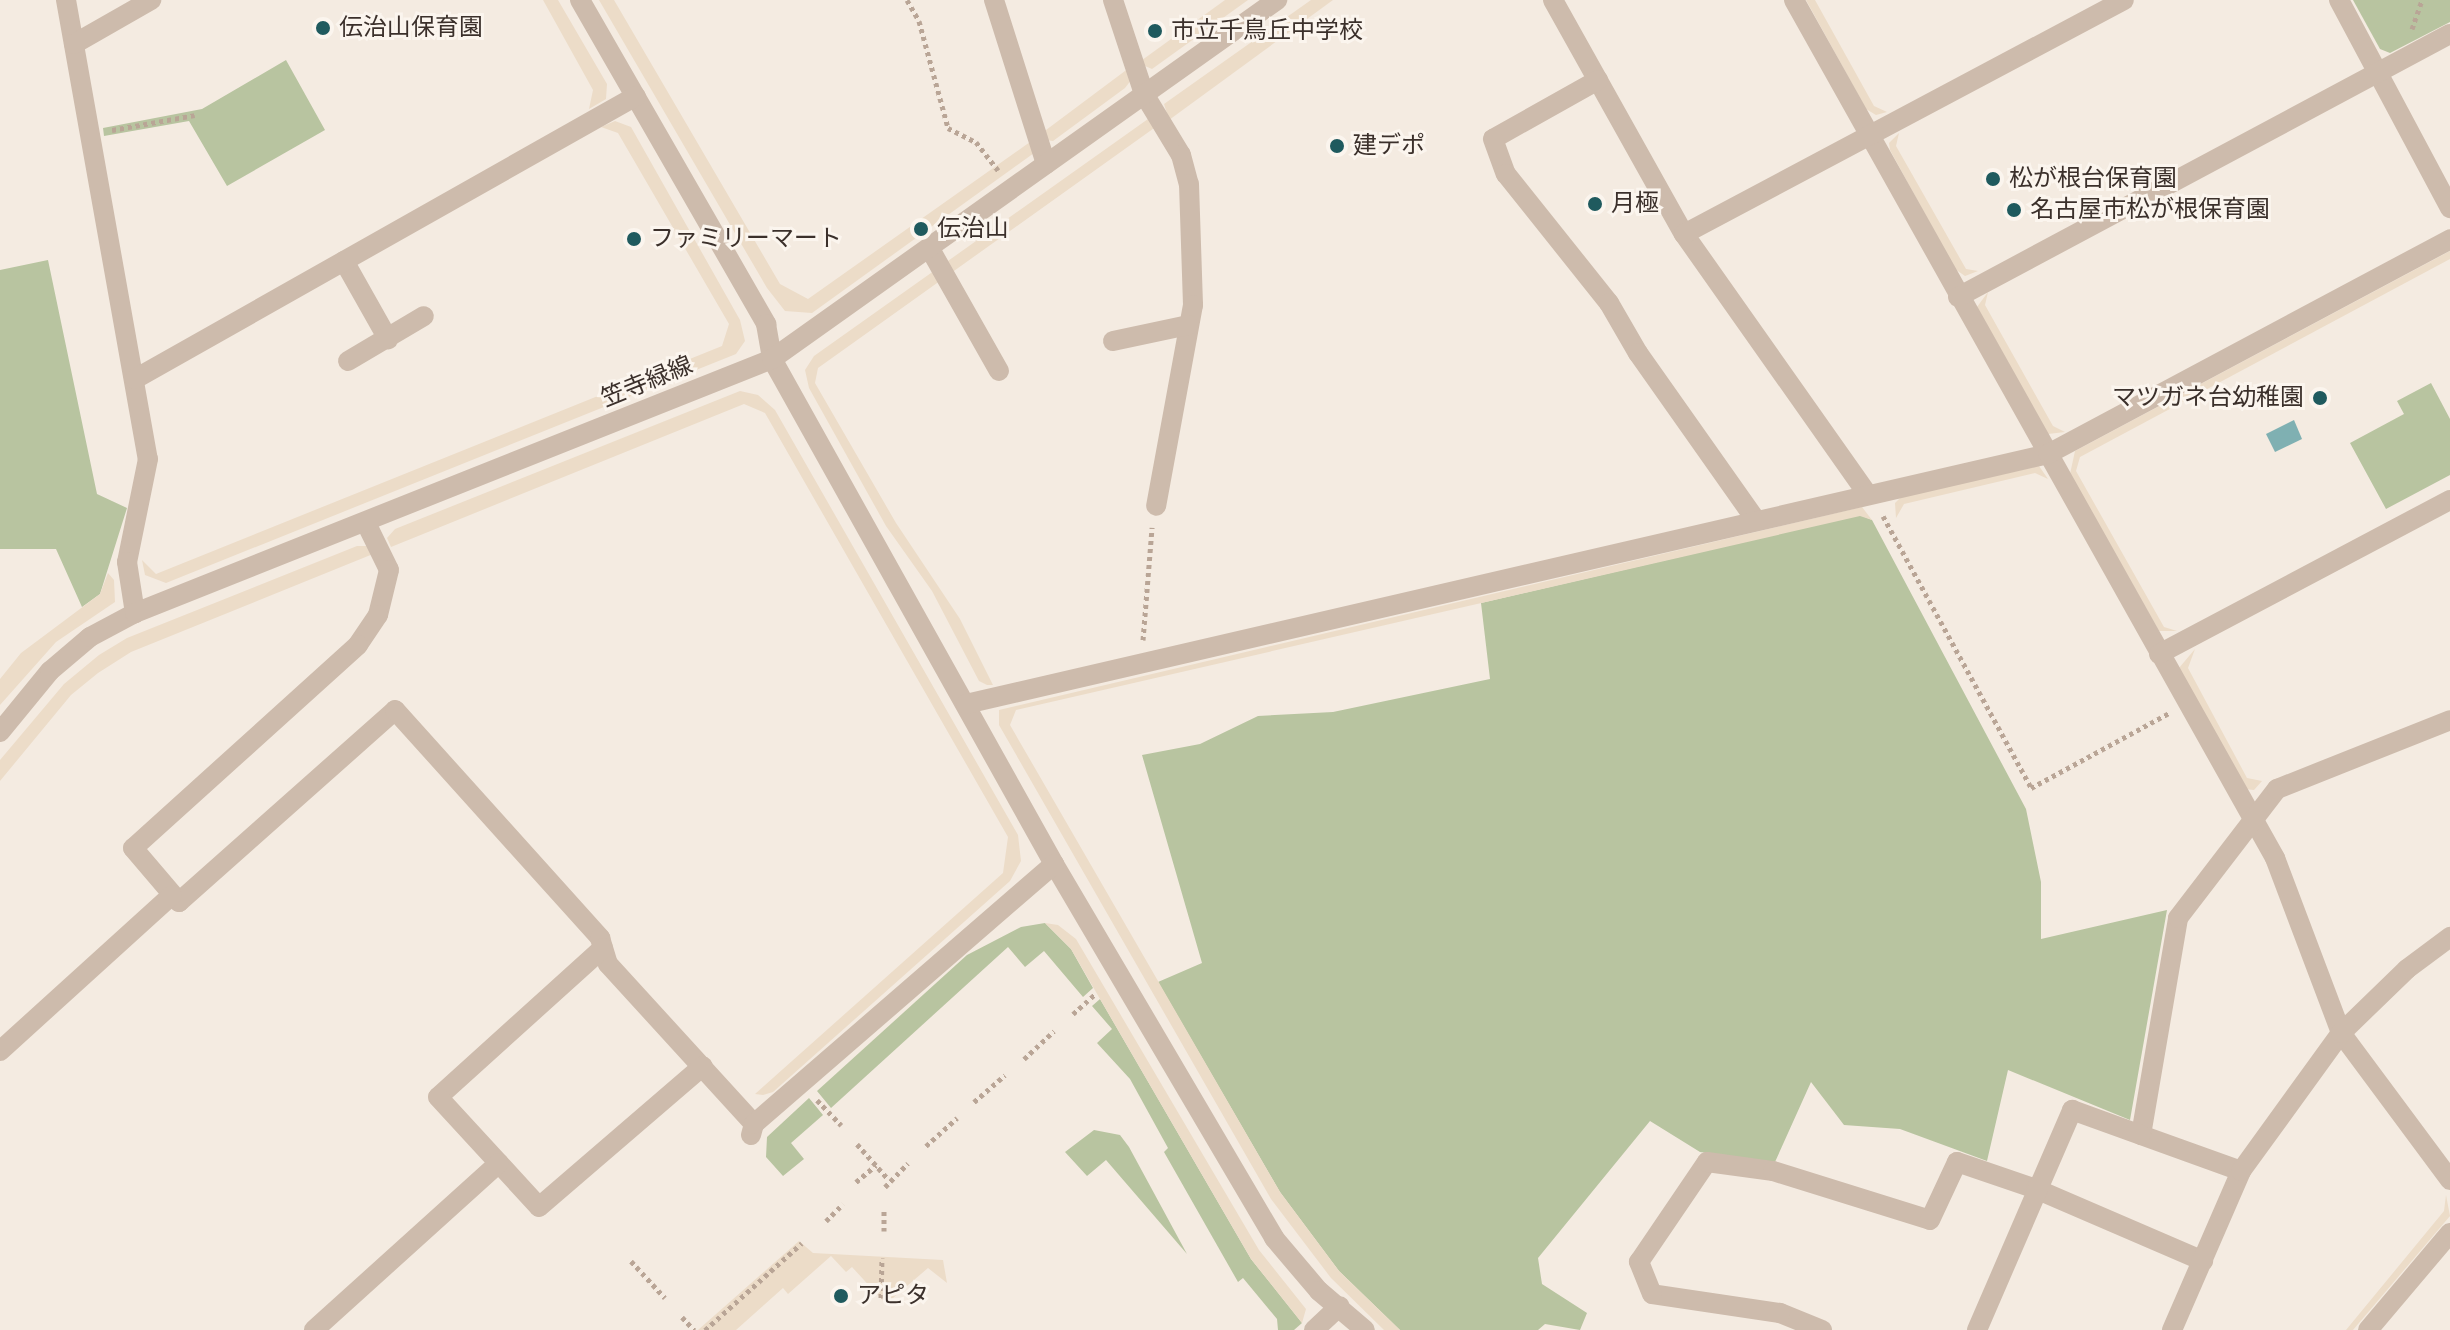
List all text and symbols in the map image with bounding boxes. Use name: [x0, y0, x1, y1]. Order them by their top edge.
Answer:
place label: 伝治山保育園: [339, 14, 483, 42]
place label: 市立千鳥丘中学校: [1171, 17, 1363, 45]
marker: 伝治山保育園: [314, 19, 332, 37]
marker: 市立千鳥丘中学校: [1146, 22, 1164, 40]
place label: 建デポ: [1353, 132, 1425, 160]
marker: 建デポ: [1328, 137, 1346, 155]
place label: 松が根台保育園: [2009, 165, 2177, 193]
marker: 松が根台保育園: [1984, 170, 2002, 188]
place label: 月極: [1611, 190, 1659, 218]
marker: 月極: [1586, 195, 1604, 213]
place label: 名古屋市松が根保育園: [2030, 196, 2270, 224]
marker: 名古屋市松が根保育園: [2005, 201, 2023, 219]
place label: 伝治山: [937, 215, 1009, 243]
marker: 伝治山: [912, 220, 930, 238]
place label: ファミリーマート: [650, 225, 842, 253]
marker: ファミリーマート: [625, 230, 643, 248]
street label: 笠寺緑線: [597, 351, 697, 413]
place label: マツガネ台幼稚園: [2112, 384, 2304, 412]
marker: マツガネ台幼稚園: [2311, 389, 2329, 407]
place label: アピタ: [857, 1282, 929, 1310]
marker: アピタ: [832, 1287, 850, 1305]

